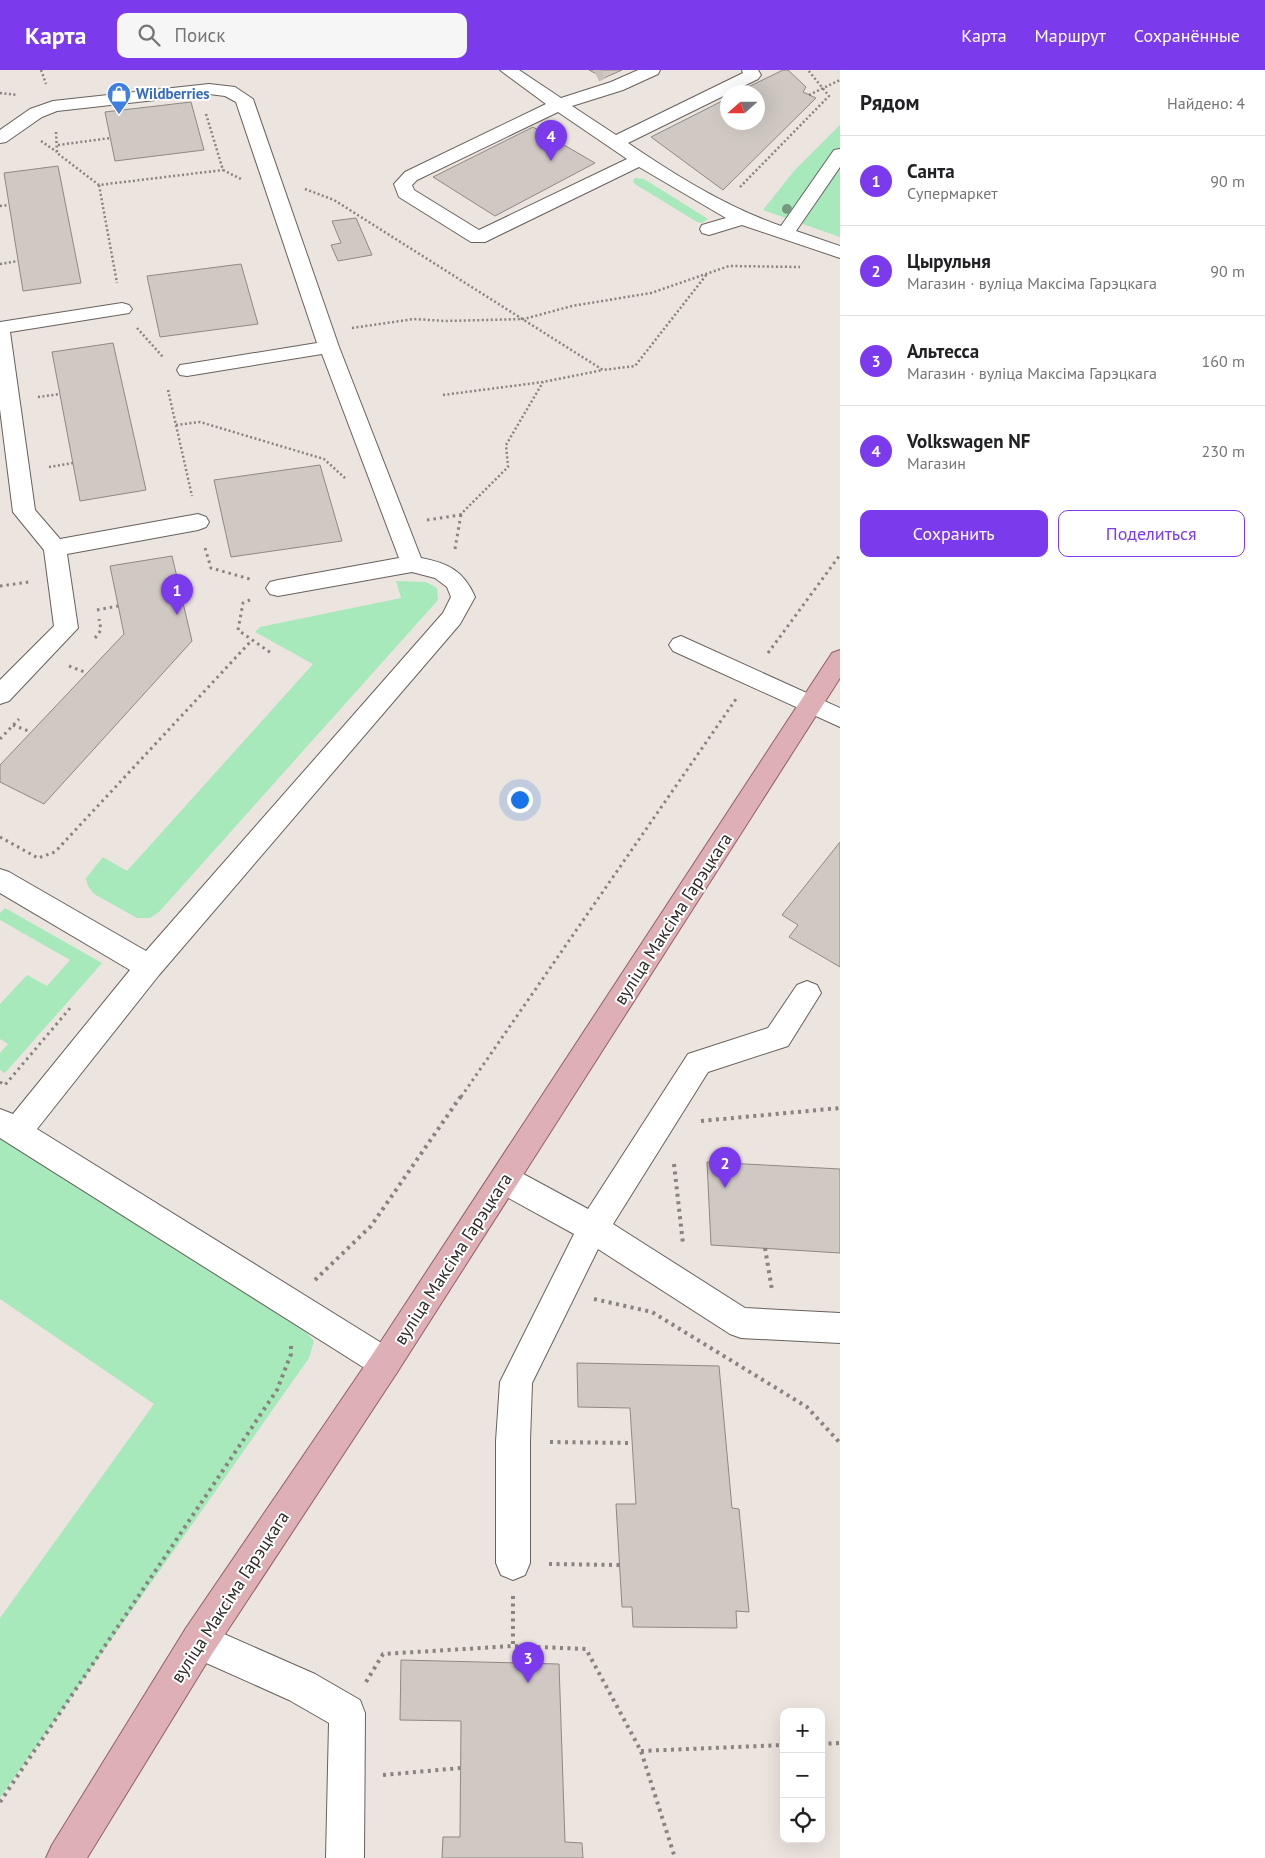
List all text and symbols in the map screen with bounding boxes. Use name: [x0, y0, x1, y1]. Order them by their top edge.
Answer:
search box: [117, 13, 467, 58]
text: Карта: [25, 20, 87, 51]
icon: search: [135, 21, 163, 49]
text: Поиск: [175, 23, 225, 47]
text: Карта: [961, 24, 1007, 47]
text: Маршрут: [1035, 24, 1106, 47]
text: Сохранённые: [1134, 24, 1240, 47]
shop icon: Wildberries: [106, 81, 132, 115]
place label: Wildberries: [136, 84, 210, 103]
north arrow: [720, 85, 765, 130]
text: Рядом: [860, 89, 919, 116]
text: Найдено: 4: [1167, 93, 1245, 113]
pin: 4: [535, 120, 567, 161]
text: Санта: [907, 159, 955, 183]
text: 1: [871, 171, 881, 191]
text: 90 m: [1210, 171, 1245, 191]
text: Супермаркет: [907, 183, 998, 203]
text: Цырульня: [907, 249, 991, 273]
text: 2: [871, 261, 881, 281]
text: 90 m: [1210, 261, 1245, 281]
text: Магазин · вуліца Максіма Гарэцкага: [907, 273, 1157, 293]
text: Альтесса: [907, 339, 979, 363]
text: 3: [871, 351, 881, 371]
text: 160 m: [1202, 351, 1245, 371]
text: Магазин · вуліца Максіма Гарэцкага: [907, 363, 1157, 383]
text: Volkswagen NF: [907, 429, 1030, 453]
text: 4: [871, 441, 881, 461]
text: 230 m: [1202, 441, 1245, 461]
text: Магазин: [907, 453, 966, 473]
button: Сохранить: [860, 510, 1048, 557]
button: Поделиться: [1058, 510, 1245, 557]
pin: 1: [161, 574, 193, 615]
your location: [507, 787, 533, 813]
street label: вуліца Максіма Гарэцкага: [608, 828, 737, 1009]
pin: 2: [709, 1147, 741, 1188]
street label: вуліца Максіма Гарэцкага: [388, 1168, 517, 1349]
street label: вуліца Максіма Гарэцкага: [165, 1506, 294, 1687]
pin: 3: [512, 1642, 544, 1683]
map controls: [780, 1708, 825, 1843]
button: +: [780, 1708, 825, 1753]
button: −: [780, 1753, 825, 1798]
button: locate: [780, 1798, 825, 1843]

